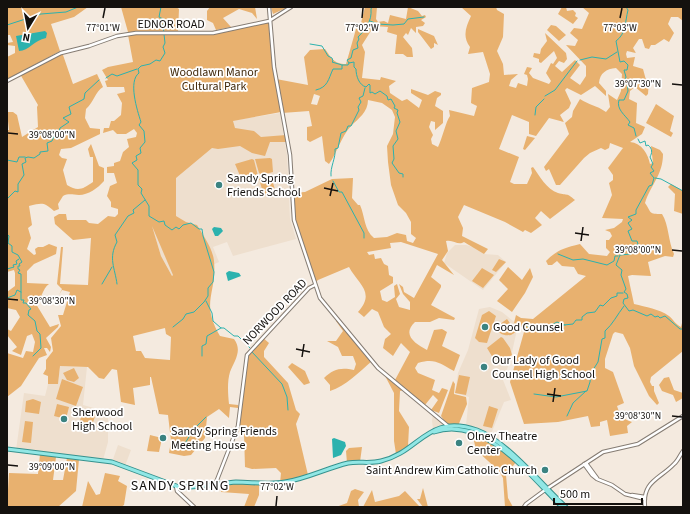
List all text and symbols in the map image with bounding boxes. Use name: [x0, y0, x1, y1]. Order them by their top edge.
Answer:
north arrow: [8, 8, 48, 48]
street label: EDNOR ROAD: [137, 16, 205, 33]
text: 77°01'W: [86, 21, 120, 35]
text: 77°02'W: [345, 21, 379, 35]
text: 77°03'W: [603, 21, 637, 35]
text: N: [21, 29, 31, 45]
park label: Woodlawn Manor Cultural Park: [170, 64, 259, 95]
text: 39°07'30"N: [615, 77, 661, 91]
text: 39°08'00"N: [29, 128, 75, 142]
place label: Sandy Spring Friends School: [227, 170, 301, 201]
marker: Sandy Spring Friends School: [214, 180, 224, 190]
text: 39°08'00"N: [615, 243, 661, 257]
street label: NORWOOD ROAD: [239, 275, 311, 349]
text: 39°08'30"N: [29, 294, 75, 308]
place label: Good Counsel: [493, 319, 563, 336]
marker: Good Counsel: [480, 322, 490, 332]
place label: Our Lady of Good Counsel High School: [492, 352, 595, 383]
marker: Our Lady of Good Counsel High School: [479, 362, 489, 372]
place label: Sherwood High School: [72, 404, 132, 435]
text: 39°08'30"N: [615, 409, 661, 423]
marker: Sherwood High School: [59, 414, 69, 424]
place label: Sandy Spring Friends Meeting House: [171, 423, 277, 454]
place label: Olney Theatre Center: [467, 428, 537, 459]
marker: Sandy Spring Friends Meeting House: [158, 433, 168, 443]
marker: Olney Theatre Center: [454, 438, 464, 448]
text: 39°09'00"N: [29, 460, 75, 474]
place label: Saint Andrew Kim Catholic Church: [366, 462, 537, 479]
marker: Saint Andrew Kim Catholic Church: [540, 465, 550, 475]
district label: SANDY SPRING: [131, 476, 229, 496]
text: 77°02'W: [260, 480, 294, 494]
scale bar: [554, 480, 642, 506]
text: 500 m: [560, 486, 590, 503]

